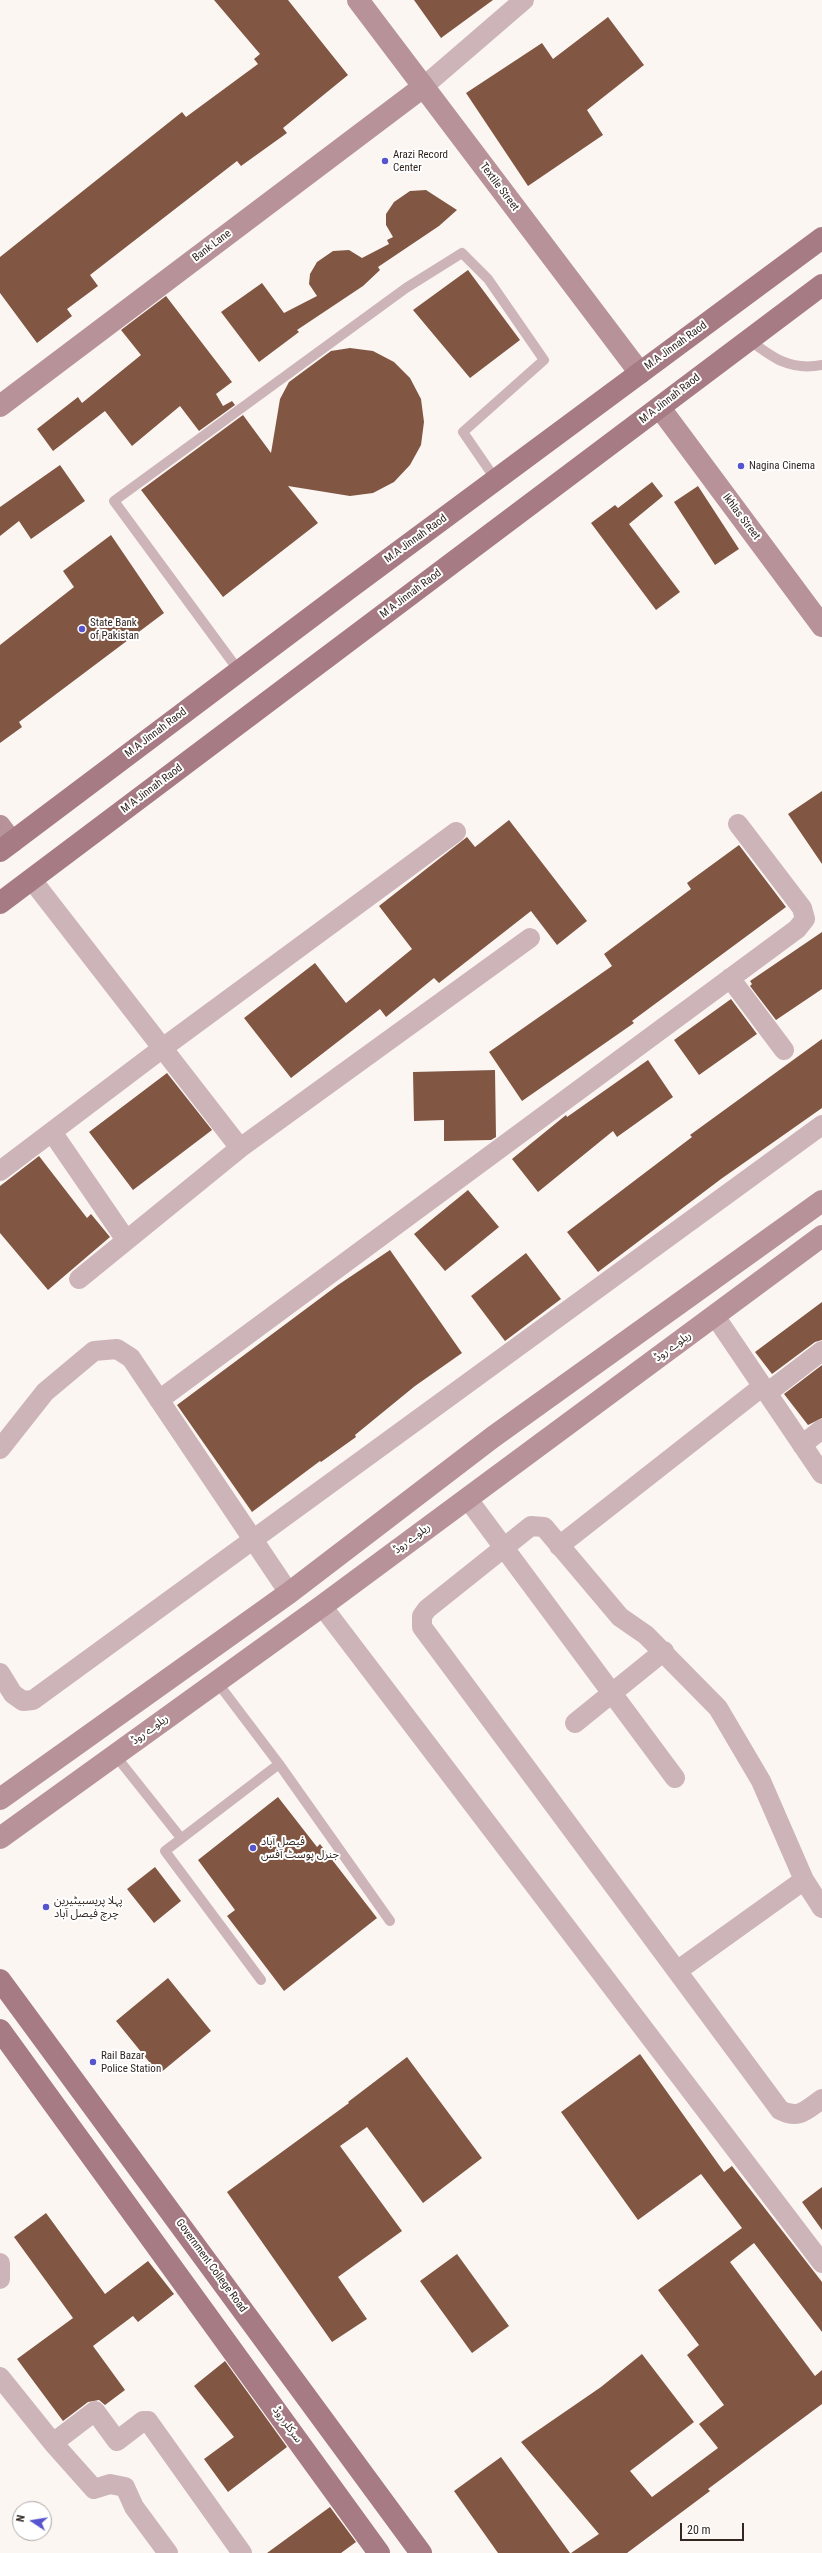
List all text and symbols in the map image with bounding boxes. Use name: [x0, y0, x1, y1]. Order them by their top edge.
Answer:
place label: Arazi Record Center: [393, 148, 448, 174]
marker: Arazi Record Center: [380, 156, 390, 166]
street label: Textile Street: [477, 160, 521, 214]
street label: Bank Lane: [190, 227, 234, 265]
street label: M.A Jinnah Raod: [642, 319, 710, 373]
street label: M A Jinnah Raod: [637, 371, 703, 427]
place label: Nagina Cinema: [749, 459, 815, 473]
marker: Nagina Cinema: [736, 461, 746, 471]
street label: Ikhlas Street: [719, 491, 763, 543]
street label: M.A Jinnah Raod: [382, 512, 450, 566]
street label: M A Jinnah Raod: [378, 567, 444, 621]
place label: State Bank of Pakistan: [90, 616, 139, 642]
marker: State Bank of Pakistan: [77, 624, 87, 634]
street label: M.A Jinnah Raod: [123, 706, 189, 760]
street label: M A Jinnah Raod: [119, 762, 185, 816]
street label: ریلوے روڈ: [652, 1329, 694, 1365]
street label: ریلوے روڈ: [391, 1521, 433, 1557]
street label: ریلوے روڈ: [129, 1712, 171, 1748]
place label: فیصل آباد جنرل پوسٹ آفس: [261, 1835, 339, 1861]
marker: فیصل آباد جنرل پوسٹ آفس: [248, 1843, 258, 1853]
place label: پہلا پریسبیٹیرین چرچ فیصل آباد: [54, 1894, 123, 1920]
marker: پہلا پریسبیٹیرین چرچ فیصل آباد: [41, 1902, 51, 1912]
place label: Rail Bazar Police Station: [101, 2049, 161, 2075]
marker: Rail Bazar Police Station: [88, 2057, 98, 2067]
street label: Government College Road: [173, 2217, 249, 2315]
street label: سرکلر روڈ: [269, 2404, 305, 2446]
north arrow: [12, 2501, 52, 2541]
text: N: [14, 2514, 28, 2523]
scale bar: [682, 2515, 746, 2541]
text: 20 m: [687, 2523, 711, 2537]

